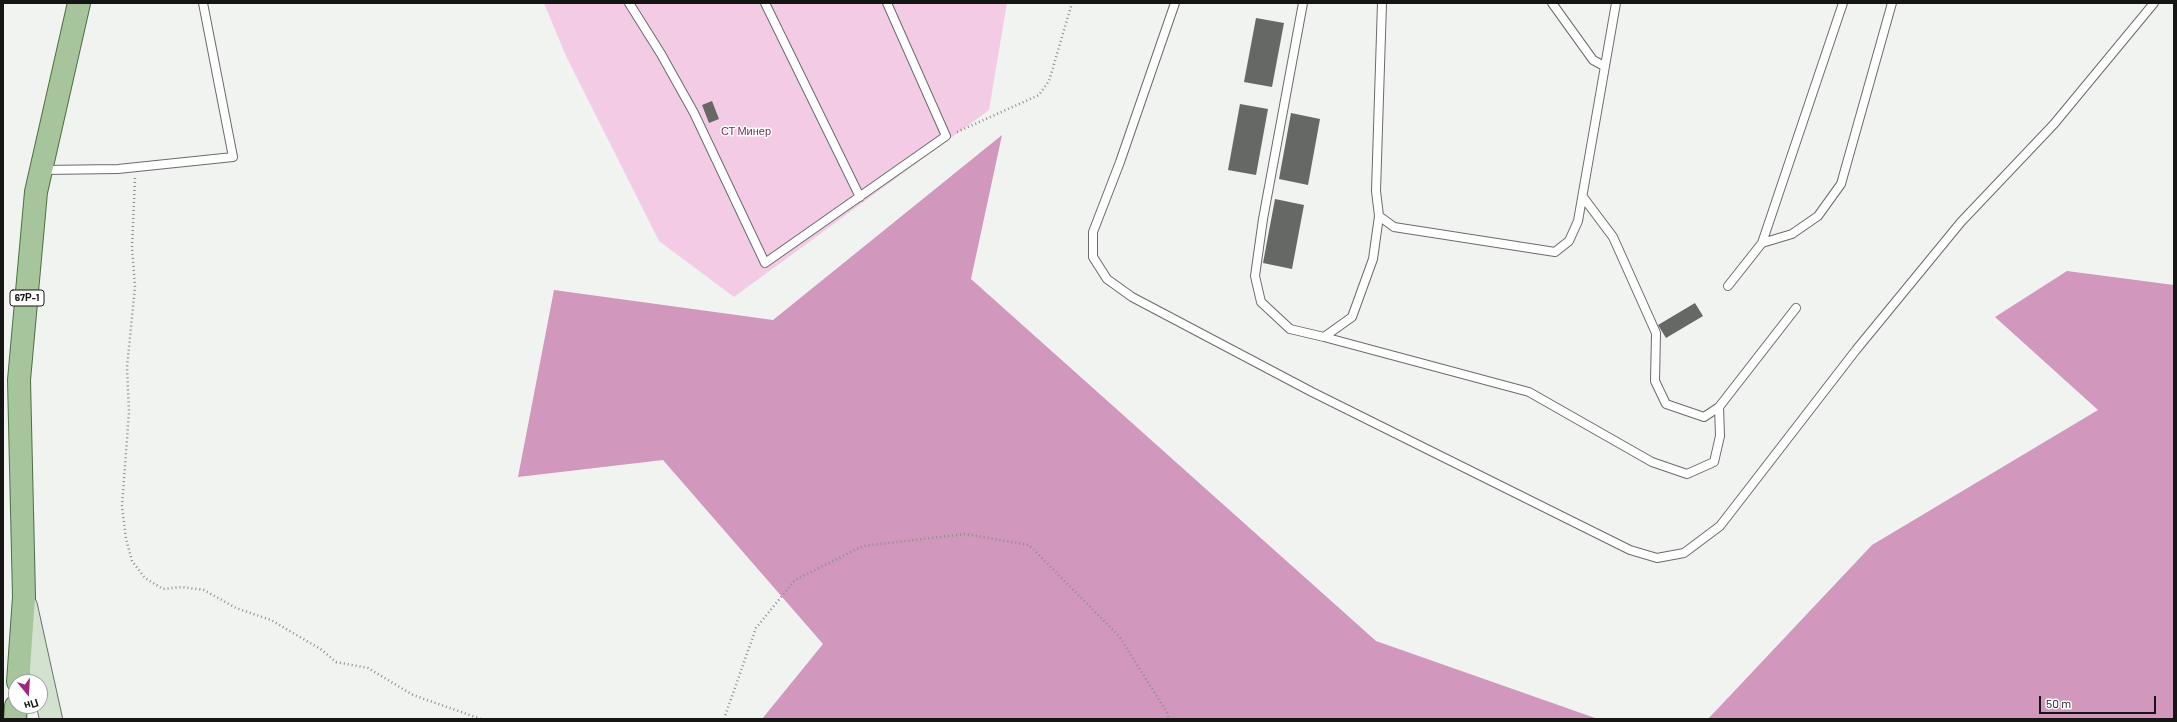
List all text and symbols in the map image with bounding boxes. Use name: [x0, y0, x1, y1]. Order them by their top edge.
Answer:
park label: СТ Минер: [721, 124, 771, 138]
road number: 67Р-1: [10, 290, 44, 306]
north arrow: [8, 674, 48, 714]
scale bar: [2041, 688, 2158, 714]
text: 50 m: [2046, 696, 2071, 710]
text: Пн: [23, 697, 40, 713]

